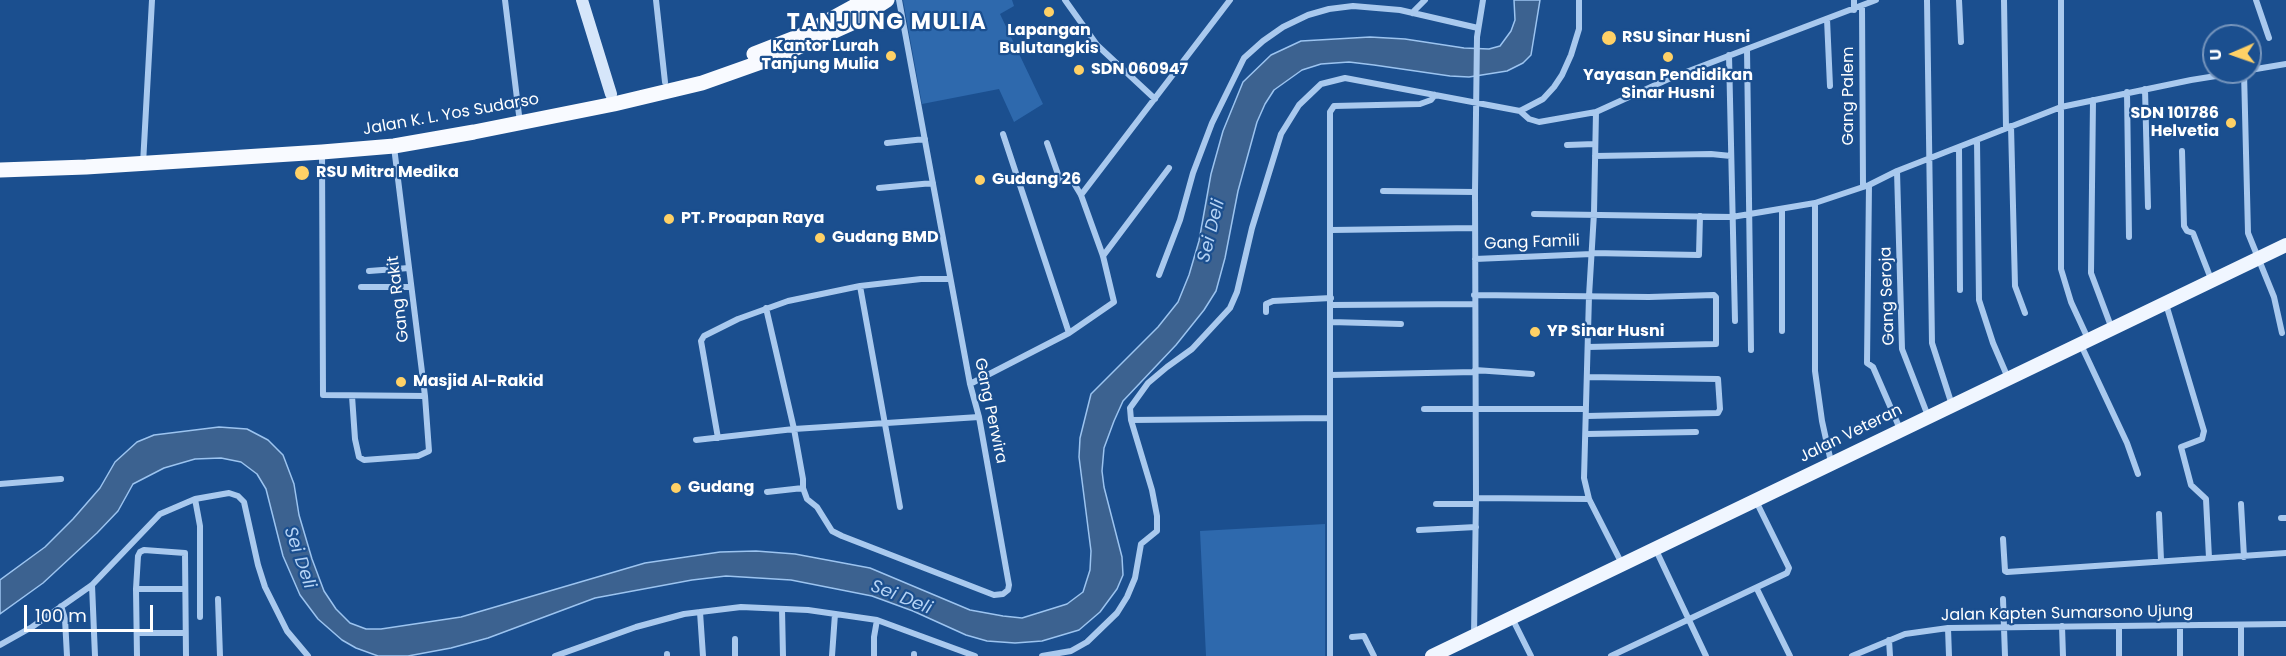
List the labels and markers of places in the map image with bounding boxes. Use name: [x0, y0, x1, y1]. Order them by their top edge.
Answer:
marker: Lapangan Bulutangkis: [1042, 5, 1056, 19]
place label: Lapangan Bulutangkis: [999, 21, 1099, 59]
place label: RSU Sinar Husni: [1622, 28, 1750, 48]
marker: RSU Sinar Husni: [1600, 29, 1618, 47]
place label: Kantor Lurah Tanjung Mulia: [762, 37, 879, 75]
marker: Kantor Lurah Tanjung Mulia: [884, 49, 898, 63]
marker: Yayasan Pendidikan Sinar Husni: [1661, 50, 1675, 64]
place label: SDN 060947: [1091, 60, 1188, 80]
marker: SDN 060947: [1072, 63, 1086, 77]
place label: Yayasan Pendidikan Sinar Husni: [1583, 66, 1753, 104]
place label: SDN 101786 Helvetia: [2131, 104, 2219, 142]
marker: SDN 101786 Helvetia: [2224, 116, 2238, 130]
place label: RSU Mitra Medika: [316, 163, 459, 183]
marker: RSU Mitra Medika: [293, 164, 311, 182]
place label: Gudang 26: [992, 170, 1081, 190]
marker: Gudang 26: [973, 173, 987, 187]
place label: PT. Proapan Raya: [681, 209, 824, 229]
marker: PT. Proapan Raya: [662, 212, 676, 226]
place label: Gudang BMD: [832, 228, 939, 248]
marker: Gudang BMD: [813, 231, 827, 245]
place label: YP Sinar Husni: [1547, 322, 1664, 342]
marker: YP Sinar Husni: [1528, 325, 1542, 339]
place label: Masjid Al-Rakid: [413, 372, 544, 392]
marker: Masjid Al-Rakid: [394, 375, 408, 389]
place label: Gudang: [688, 478, 754, 498]
marker: Gudang: [669, 481, 683, 495]

